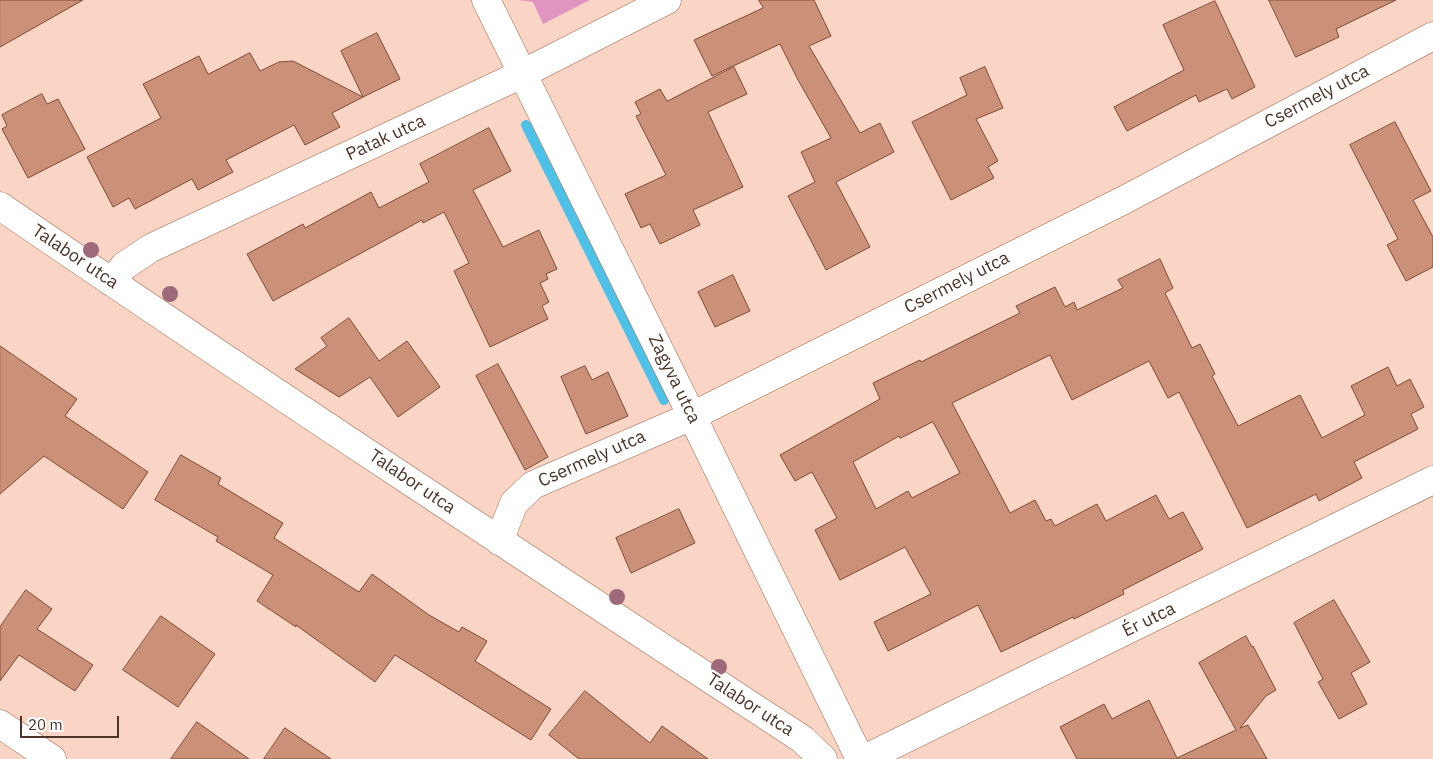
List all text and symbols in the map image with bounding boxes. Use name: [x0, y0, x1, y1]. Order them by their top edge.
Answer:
street label: Csermely utca: [1261, 60, 1373, 134]
street label: Patak utca: [343, 110, 429, 166]
street label: Talabor utca: [28, 220, 122, 294]
street label: Csermely utca: [901, 247, 1013, 319]
street label: Zagyva utca: [643, 331, 705, 427]
street label: Csermely utca: [535, 426, 649, 492]
street label: Talabor utca: [365, 445, 459, 519]
street label: Ér utca: [1119, 598, 1179, 642]
street label: Talabor utca: [702, 669, 798, 741]
scale bar: [22, 706, 121, 738]
text: 20 m: [28, 715, 63, 734]

